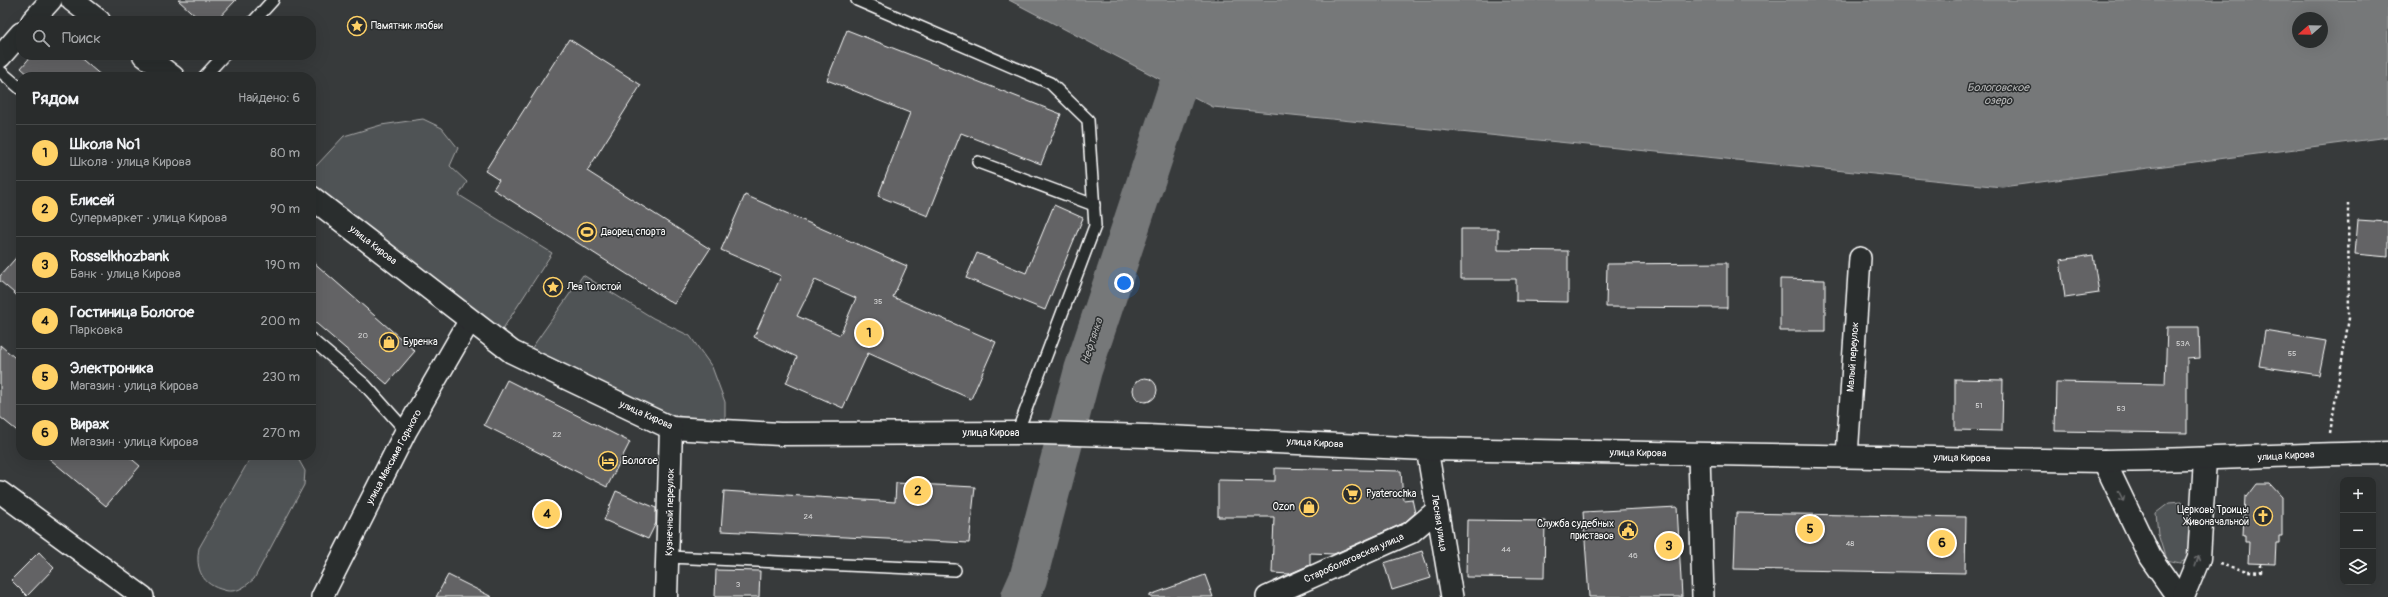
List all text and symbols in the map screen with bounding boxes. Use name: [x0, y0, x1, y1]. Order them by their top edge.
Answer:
north arrow: [2292, 12, 2328, 48]
place icon: Памятник любви: [346, 15, 368, 37]
search box: [16, 16, 316, 60]
place label: Памятник любви: [371, 20, 443, 32]
icon: search: [30, 27, 52, 49]
text: Поиск: [62, 29, 101, 48]
water label: Бологовское озеро: [1967, 81, 2031, 107]
text: Рядом: [32, 88, 79, 109]
text: Найдено: 6: [238, 90, 300, 106]
text: Школа №1: [70, 135, 140, 154]
text: 1: [42, 145, 48, 161]
text: 80 m: [270, 145, 300, 161]
text: Школа · улица Кирова: [70, 154, 191, 170]
text: Елисей: [70, 191, 115, 210]
text: 2: [41, 201, 49, 217]
text: 90 m: [270, 201, 300, 217]
text: Супермаркет · улица Кирова: [70, 210, 227, 226]
sports icon: Дворец спорта: [576, 221, 598, 243]
street label: улица Кирова: [346, 222, 399, 267]
place label: Дворец спорта: [600, 226, 666, 238]
text: Rosselkhozbank: [70, 247, 169, 266]
text: 3: [41, 257, 49, 273]
text: 190 m: [265, 257, 300, 273]
text: Банк · улица Кирова: [70, 266, 181, 282]
your location: [1114, 273, 1134, 293]
place icon: Лев Толстой: [542, 276, 564, 298]
place label: Лев Толстой: [566, 281, 621, 293]
house number: 35: [874, 297, 882, 306]
text: Гостиница Бологое: [70, 303, 194, 322]
text: 4: [41, 313, 49, 329]
text: 200 m: [261, 313, 300, 329]
water label: Нефтянка: [1079, 316, 1106, 365]
pin: 1: [856, 318, 882, 348]
text: Парковка: [70, 322, 123, 338]
street label: Малый переулок: [1845, 322, 1861, 392]
house number: 20: [358, 331, 369, 340]
shop icon: Буренка: [378, 331, 400, 353]
place label: Буренка: [403, 336, 438, 348]
house number: 53А: [2176, 339, 2190, 348]
house number: 55: [2288, 349, 2296, 358]
text: Электроника: [70, 359, 154, 378]
text: 5: [41, 369, 49, 385]
text: 230 m: [263, 369, 300, 385]
text: Магазин · улица Кирова: [70, 378, 198, 394]
street label: улица Кирова: [617, 398, 675, 432]
house number: 51: [1975, 401, 1983, 410]
house number: 53: [2117, 404, 2126, 413]
street label: улица Максима Горького: [363, 407, 424, 507]
text: Вираж: [70, 415, 109, 434]
text: 6: [41, 425, 49, 441]
text: 270 m: [263, 425, 300, 441]
street label: улица Кирова: [962, 427, 1020, 439]
house number: 22: [553, 430, 562, 439]
text: Магазин · улица Кирова: [70, 434, 198, 450]
street label: улица Кирова: [1285, 435, 1344, 450]
street label: улица Кирова: [1608, 446, 1667, 460]
street label: улица Кирова: [2256, 449, 2315, 464]
hotel icon: Бологое: [597, 450, 619, 472]
street label: улица Кирова: [1932, 451, 1991, 465]
place label: Бологое: [622, 455, 658, 467]
street label: Кузнечный переулок: [663, 468, 677, 556]
pin: 2: [905, 476, 931, 506]
map controls: [2340, 477, 2376, 585]
button: +: [2340, 477, 2376, 513]
supermarket icon: Pyaterochka: [1341, 483, 1363, 505]
place label: Pyaterochka: [1366, 488, 1417, 500]
one-way arrow: [2118, 490, 2125, 502]
street label: Лесная улица: [1428, 493, 1449, 553]
shop icon: Ozon: [1298, 496, 1320, 518]
pin: 4: [534, 499, 560, 529]
place label: Ozon: [1273, 501, 1295, 513]
place label: Церковь Троицы Живоначальной: [2177, 504, 2249, 528]
church icon: Церковь Троицы Живоначальной: [2252, 505, 2274, 527]
house number: 24: [803, 512, 813, 521]
button: −: [2340, 513, 2376, 549]
pin: 5: [1797, 514, 1823, 544]
place label: Служба судебных приставов: [1537, 518, 1614, 542]
public building icon: Служба судебных приставов: [1617, 519, 1639, 541]
pin: 6: [1929, 528, 1955, 558]
street label: Старобологовская улица: [1302, 530, 1406, 585]
pin: 3: [1656, 531, 1682, 561]
house number: 48: [1846, 539, 1854, 548]
house number: 44: [1501, 545, 1511, 554]
button: layers: [2340, 549, 2376, 585]
house number: 46: [1628, 551, 1638, 560]
one-way arrow: [2194, 555, 2201, 568]
house number: 3: [736, 580, 741, 589]

